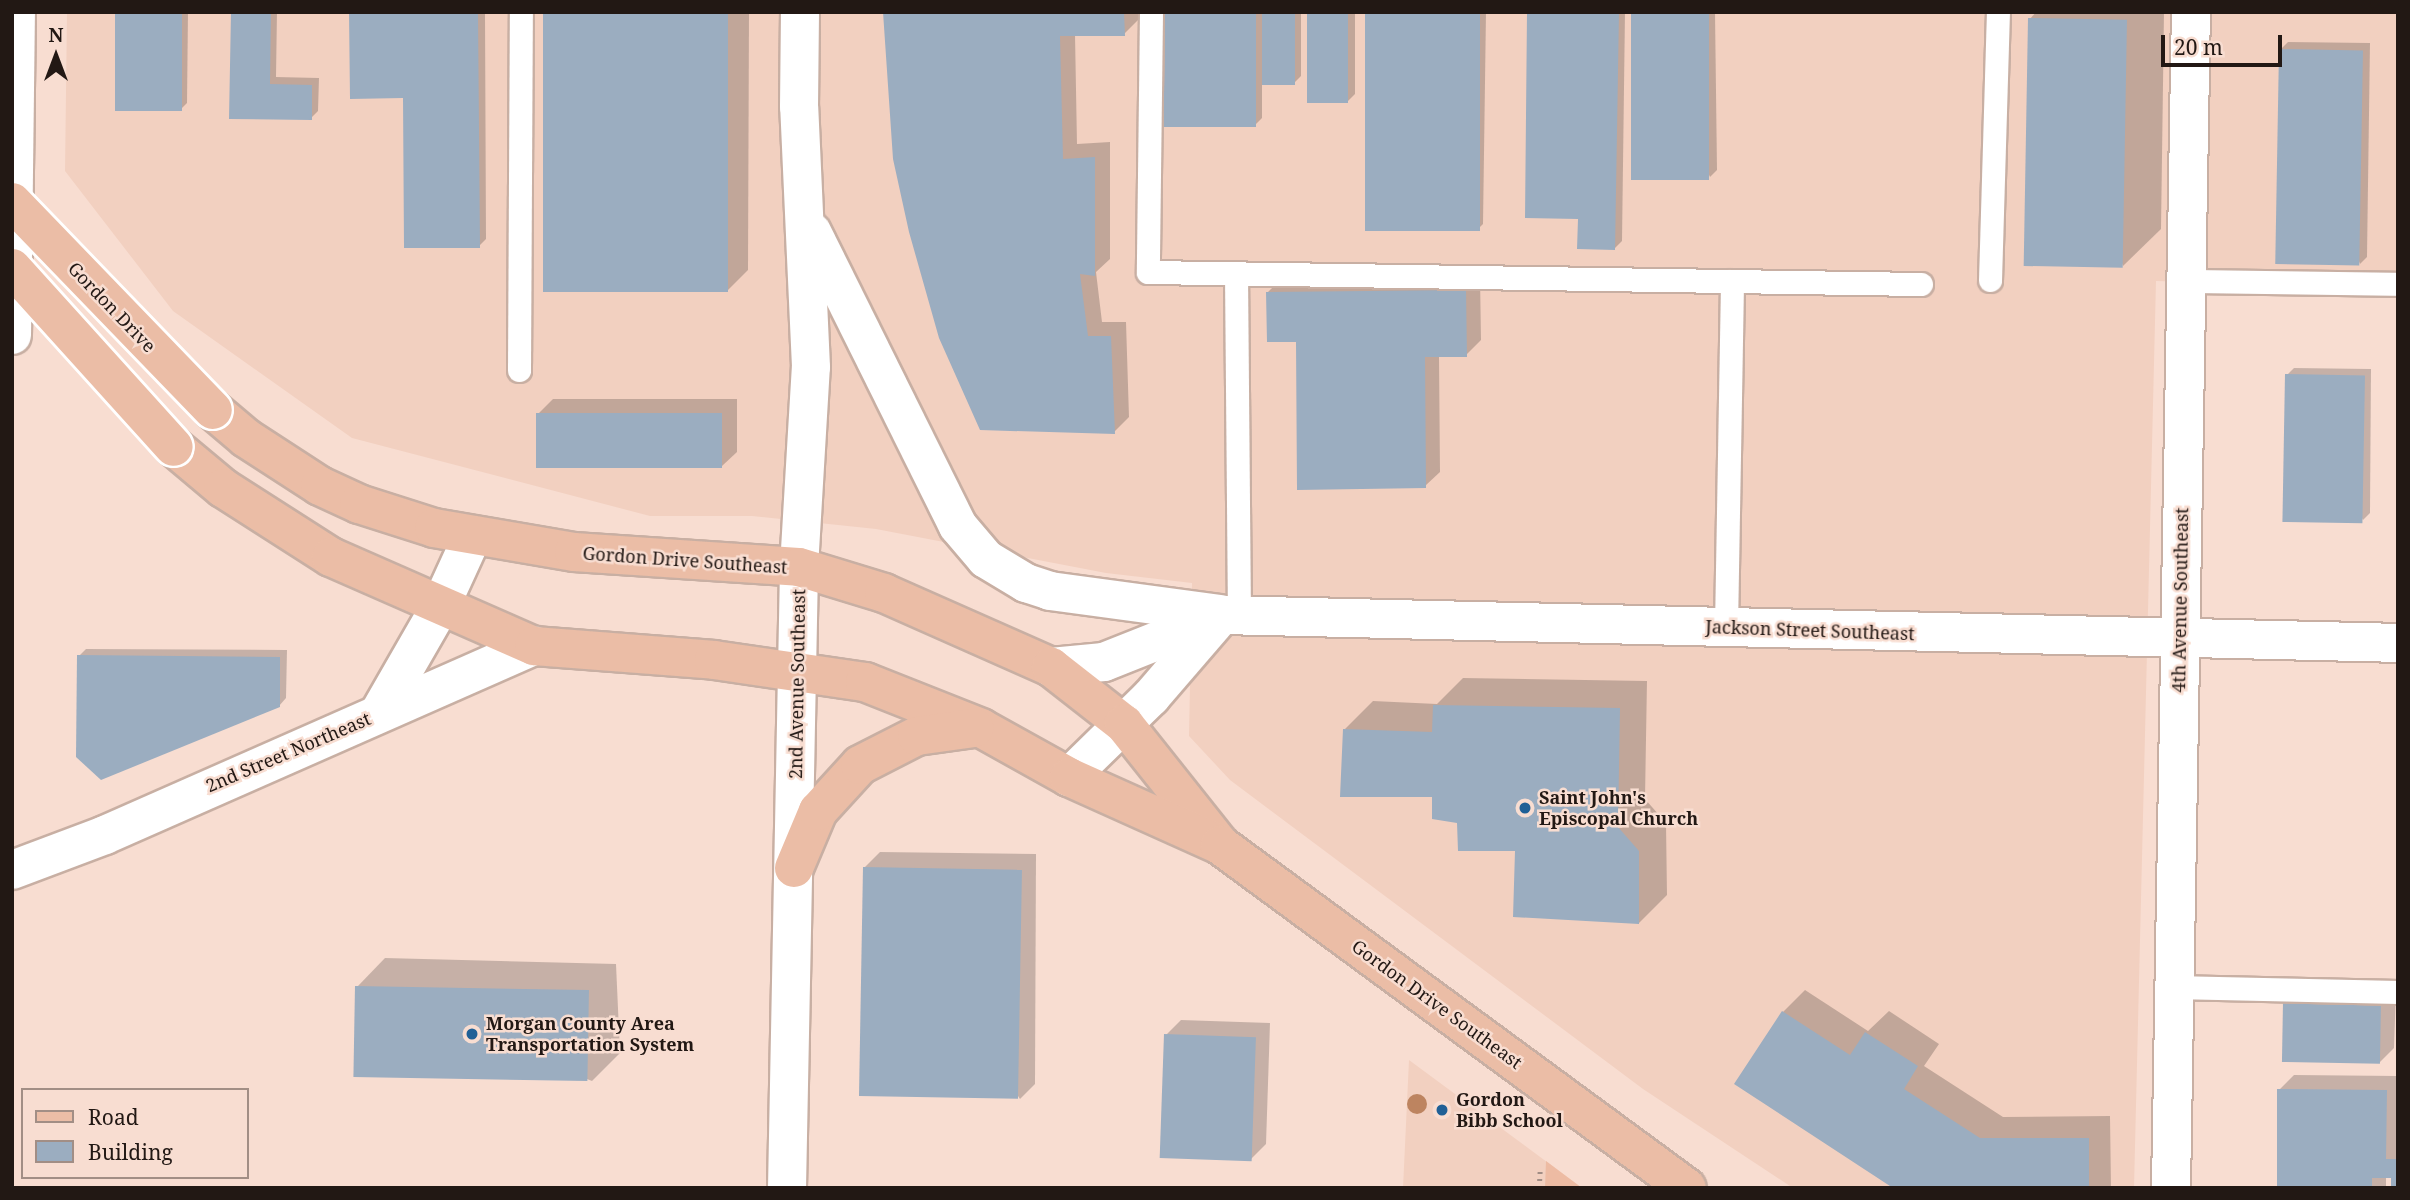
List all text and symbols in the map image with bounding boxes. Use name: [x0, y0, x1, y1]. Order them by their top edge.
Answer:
north arrow: [21, 21, 91, 91]
scale bar: [2165, 21, 2286, 65]
text: N: [49, 22, 63, 48]
text: 20 m: [2174, 33, 2223, 61]
street label: Gordon Drive: [64, 257, 160, 357]
street label: 4th Avenue Southeast: [2168, 507, 2192, 693]
street label: Gordon Drive Southeast: [582, 542, 788, 578]
street label: 2nd Avenue Southeast: [785, 589, 809, 779]
street label: Jackson Street Southeast: [1705, 616, 1915, 644]
street label: 2nd Street Northeast: [202, 708, 374, 796]
place label: Saint John's Episcopal Church: [1539, 787, 1698, 830]
marker: Saint John's Episcopal Church: [1517, 800, 1533, 816]
street label: Gordon Drive Southeast: [1348, 935, 1526, 1073]
place label: Morgan County Area Transportation System: [486, 1013, 694, 1056]
marker: Morgan County Area Transportation System: [464, 1026, 480, 1042]
legend: [21, 1088, 248, 1179]
place label: Gordon Bibb School: [1456, 1089, 1563, 1132]
marker: Gordon Bibb School: [1434, 1102, 1450, 1118]
text: Road: [88, 1103, 139, 1131]
text: Building: [88, 1138, 173, 1166]

